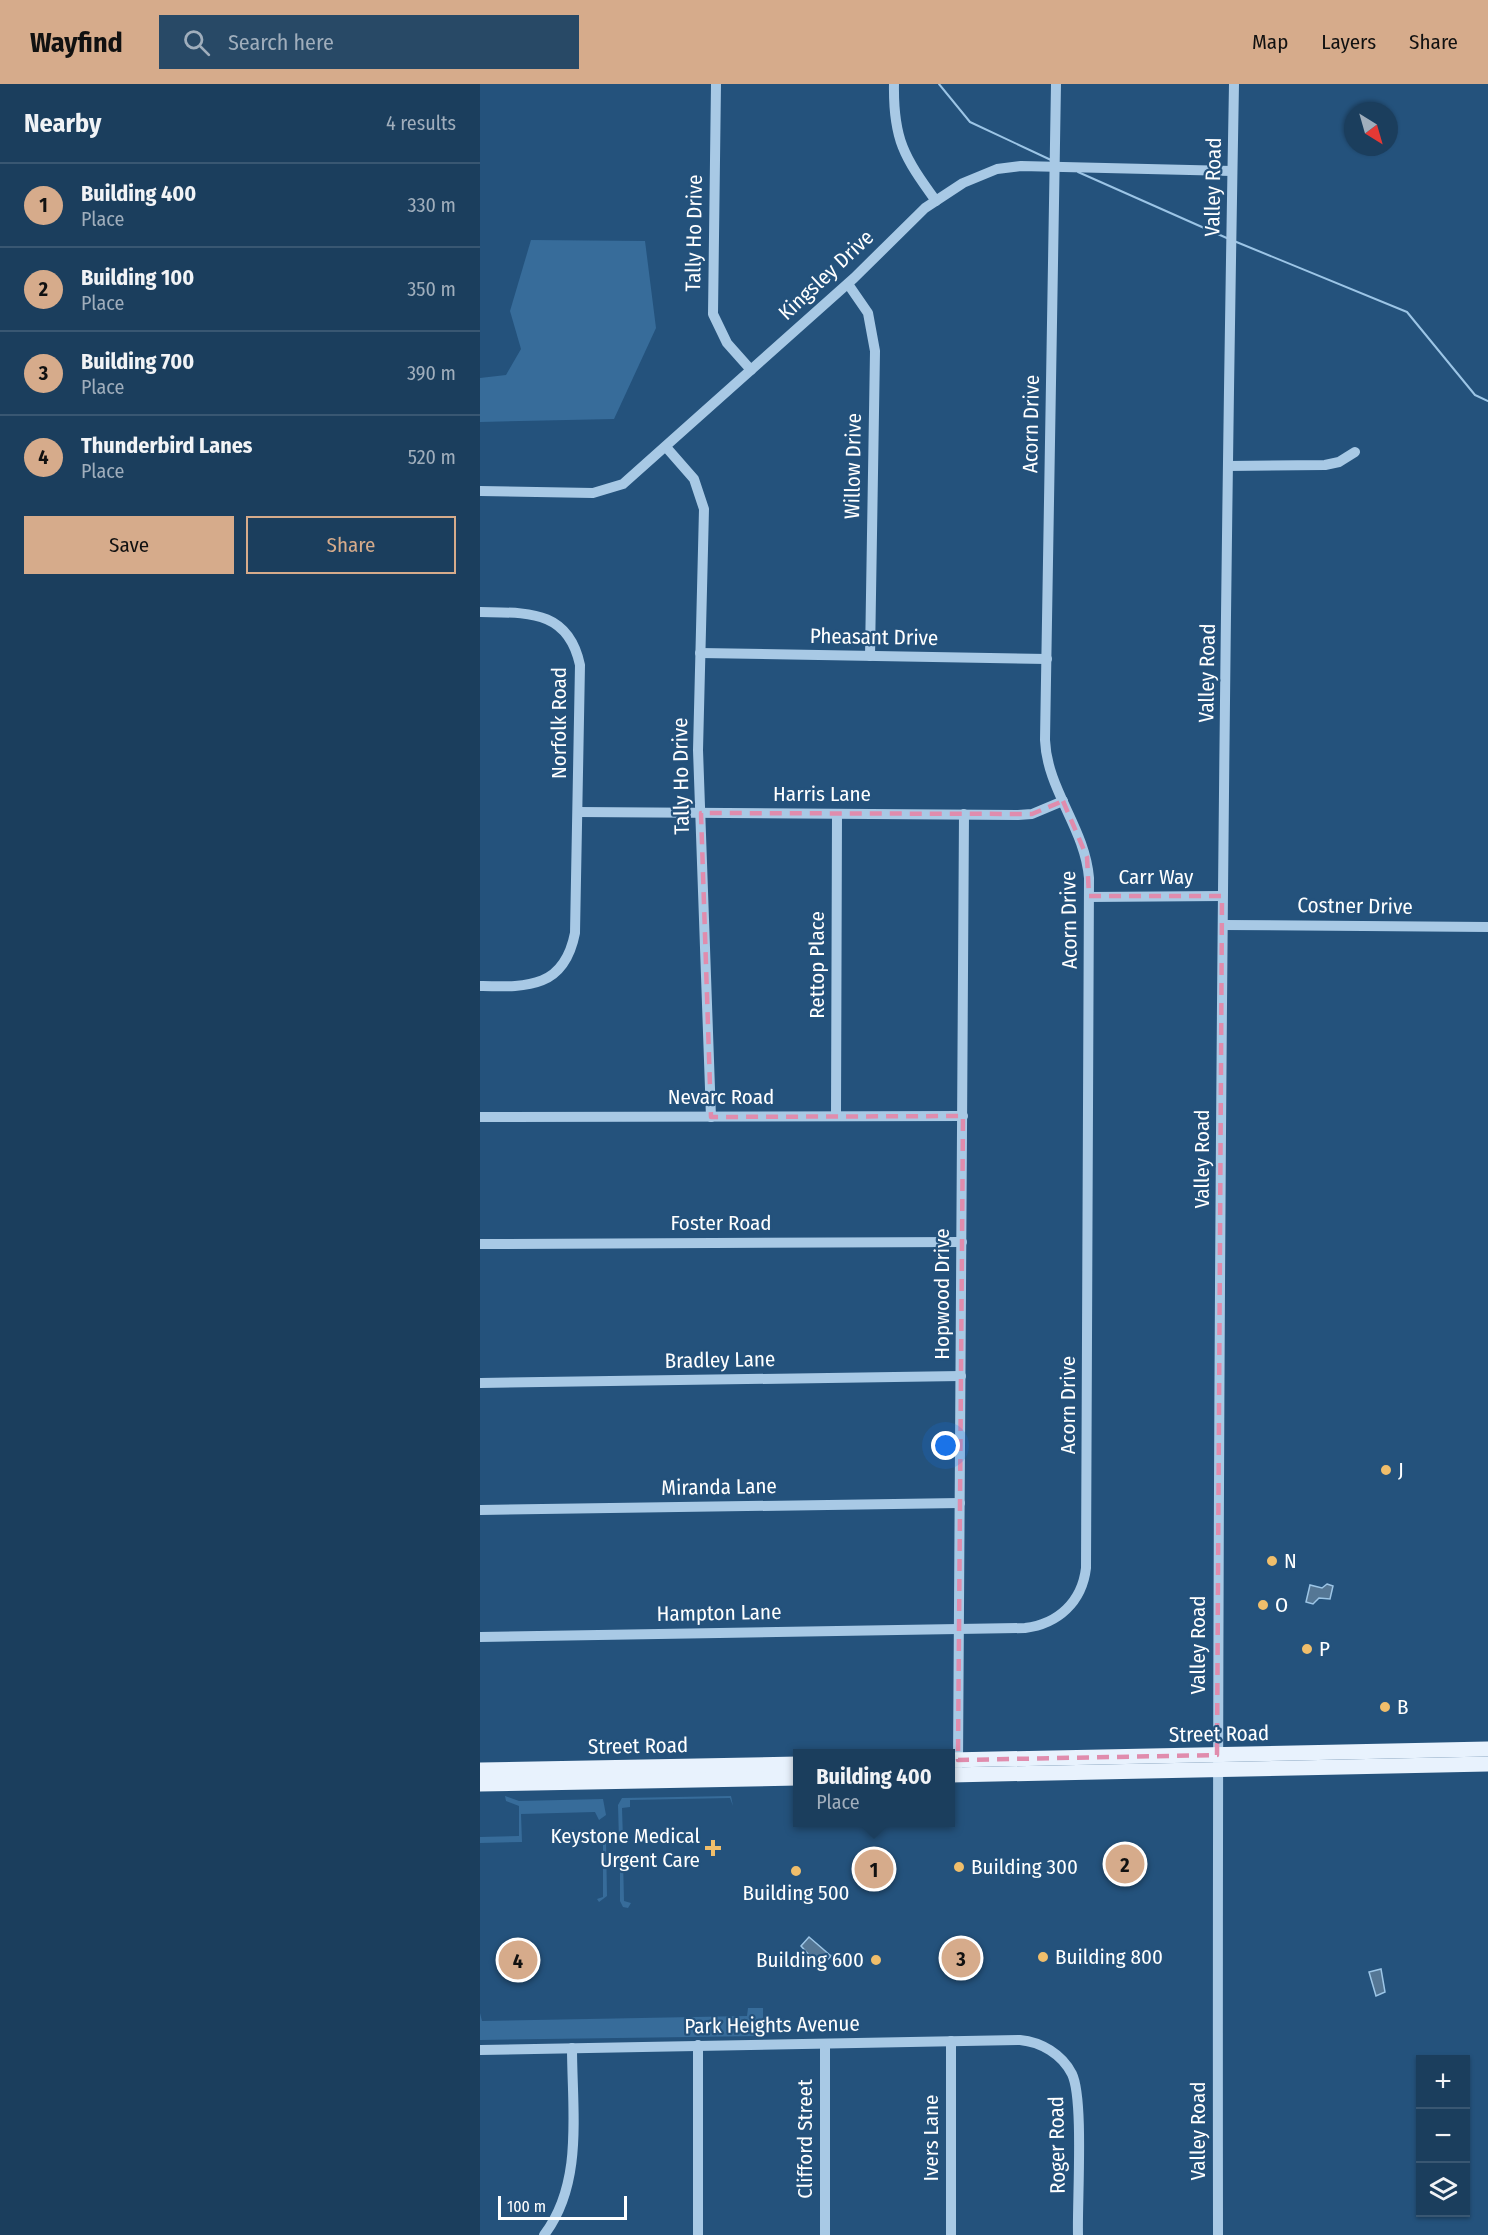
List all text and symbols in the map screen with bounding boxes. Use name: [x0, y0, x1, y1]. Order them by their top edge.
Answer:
search box: [159, 15, 579, 69]
text: Wayfind: [30, 26, 123, 59]
icon: search: [180, 26, 213, 59]
text: Search here: [228, 29, 334, 56]
text: Map: [1252, 29, 1288, 55]
text: Layers: [1321, 29, 1376, 55]
text: Share: [1409, 29, 1458, 55]
north arrow: [1344, 102, 1398, 156]
text: Nearby: [24, 108, 101, 139]
text: 4 results: [386, 111, 456, 135]
street label: Valley Road: [1199, 137, 1227, 237]
street label: Tally Ho Drive: [680, 174, 708, 292]
text: Building 400: [81, 180, 196, 207]
text: 1: [39, 193, 48, 217]
text: 330 m: [407, 193, 456, 217]
text: Place: [81, 207, 124, 231]
street label: Kingsley Drive: [773, 224, 879, 326]
text: Building 100: [81, 264, 194, 291]
text: 2: [39, 277, 48, 301]
text: 350 m: [407, 277, 456, 301]
text: Place: [81, 291, 124, 315]
text: Building 700: [81, 348, 194, 375]
text: 3: [39, 361, 48, 385]
text: 390 m: [407, 361, 456, 385]
text: Place: [81, 375, 124, 399]
street label: Acorn Drive: [1017, 375, 1045, 473]
street label: Willow Drive: [839, 413, 867, 519]
text: Thunderbird Lanes: [81, 432, 252, 459]
text: 4: [38, 445, 49, 469]
text: 520 m: [408, 445, 456, 469]
text: Place: [81, 459, 124, 483]
button: Save: [24, 516, 234, 574]
button: Share: [246, 516, 456, 574]
street label: Pheasant Drive: [810, 623, 938, 651]
street label: Valley Road: [1193, 623, 1221, 723]
street label: Norfolk Road: [546, 667, 572, 779]
street label: Tally Ho Drive: [667, 717, 695, 835]
street label: Harris Lane: [773, 781, 871, 807]
street label: Carr Way: [1119, 864, 1194, 890]
street label: Acorn Drive: [1055, 871, 1083, 969]
street label: Costner Drive: [1297, 892, 1413, 920]
street label: Rettop Place: [804, 911, 830, 1019]
street label: Nevarc Road: [668, 1084, 774, 1110]
street label: Valley Road: [1189, 1109, 1215, 1209]
street label: Foster Road: [670, 1210, 772, 1236]
street label: Hopwood Drive: [929, 1228, 955, 1360]
street label: Bradley Lane: [664, 1346, 776, 1374]
street label: Acorn Drive: [1055, 1356, 1081, 1454]
your location: [931, 1431, 960, 1460]
place label: J: [1398, 1457, 1404, 1483]
marker: J: [1379, 1463, 1393, 1477]
street label: Miranda Lane: [661, 1473, 777, 1501]
place label: N: [1284, 1548, 1297, 1574]
marker: N: [1265, 1554, 1279, 1568]
place label: O: [1275, 1592, 1288, 1618]
street label: Valley Road: [1185, 1595, 1211, 1695]
marker: O: [1256, 1598, 1270, 1612]
street label: Hampton Lane: [656, 1599, 782, 1627]
place label: P: [1319, 1636, 1330, 1662]
marker: P: [1300, 1642, 1314, 1656]
place label: B: [1397, 1694, 1409, 1720]
marker: B: [1378, 1700, 1392, 1714]
street label: Street Road: [1169, 1720, 1269, 1748]
street label: Street Road: [588, 1732, 688, 1760]
popup: [793, 1749, 955, 1827]
text: Building 400: [816, 1763, 932, 1790]
text: Place: [816, 1790, 860, 1814]
place label: Keystone Medical Urgent Care: [550, 1823, 700, 1873]
marker: Keystone Medical Urgent Care: [704, 1839, 722, 1857]
pin: 2: [1106, 1842, 1144, 1886]
pin: 1: [854, 1846, 894, 1892]
place label: Building 300: [971, 1854, 1078, 1880]
marker: Building 300: [952, 1860, 966, 1874]
marker: Building 500: [789, 1864, 803, 1878]
place label: Building 500: [742, 1880, 850, 1906]
pin: 3: [942, 1936, 980, 1980]
pin: 4: [498, 1938, 537, 1982]
place label: Building 800: [1055, 1944, 1163, 1970]
place label: Building 600: [756, 1947, 864, 1973]
marker: Building 800: [1036, 1950, 1050, 1964]
marker: Building 600: [869, 1953, 883, 1967]
street label: Park Heights Avenue: [684, 2010, 860, 2040]
map controls: [1416, 2055, 1470, 2217]
button: +: [1416, 2055, 1470, 2109]
street label: Clifford Street: [792, 2079, 818, 2199]
street label: Valley Road: [1185, 2081, 1211, 2181]
street label: Ivers Lane: [918, 2095, 944, 2181]
street label: Roger Road: [1043, 2096, 1071, 2194]
button: −: [1416, 2109, 1470, 2163]
button: layers: [1416, 2163, 1470, 2217]
scale bar: [498, 2193, 627, 2220]
text: 100 m: [507, 2197, 546, 2216]

